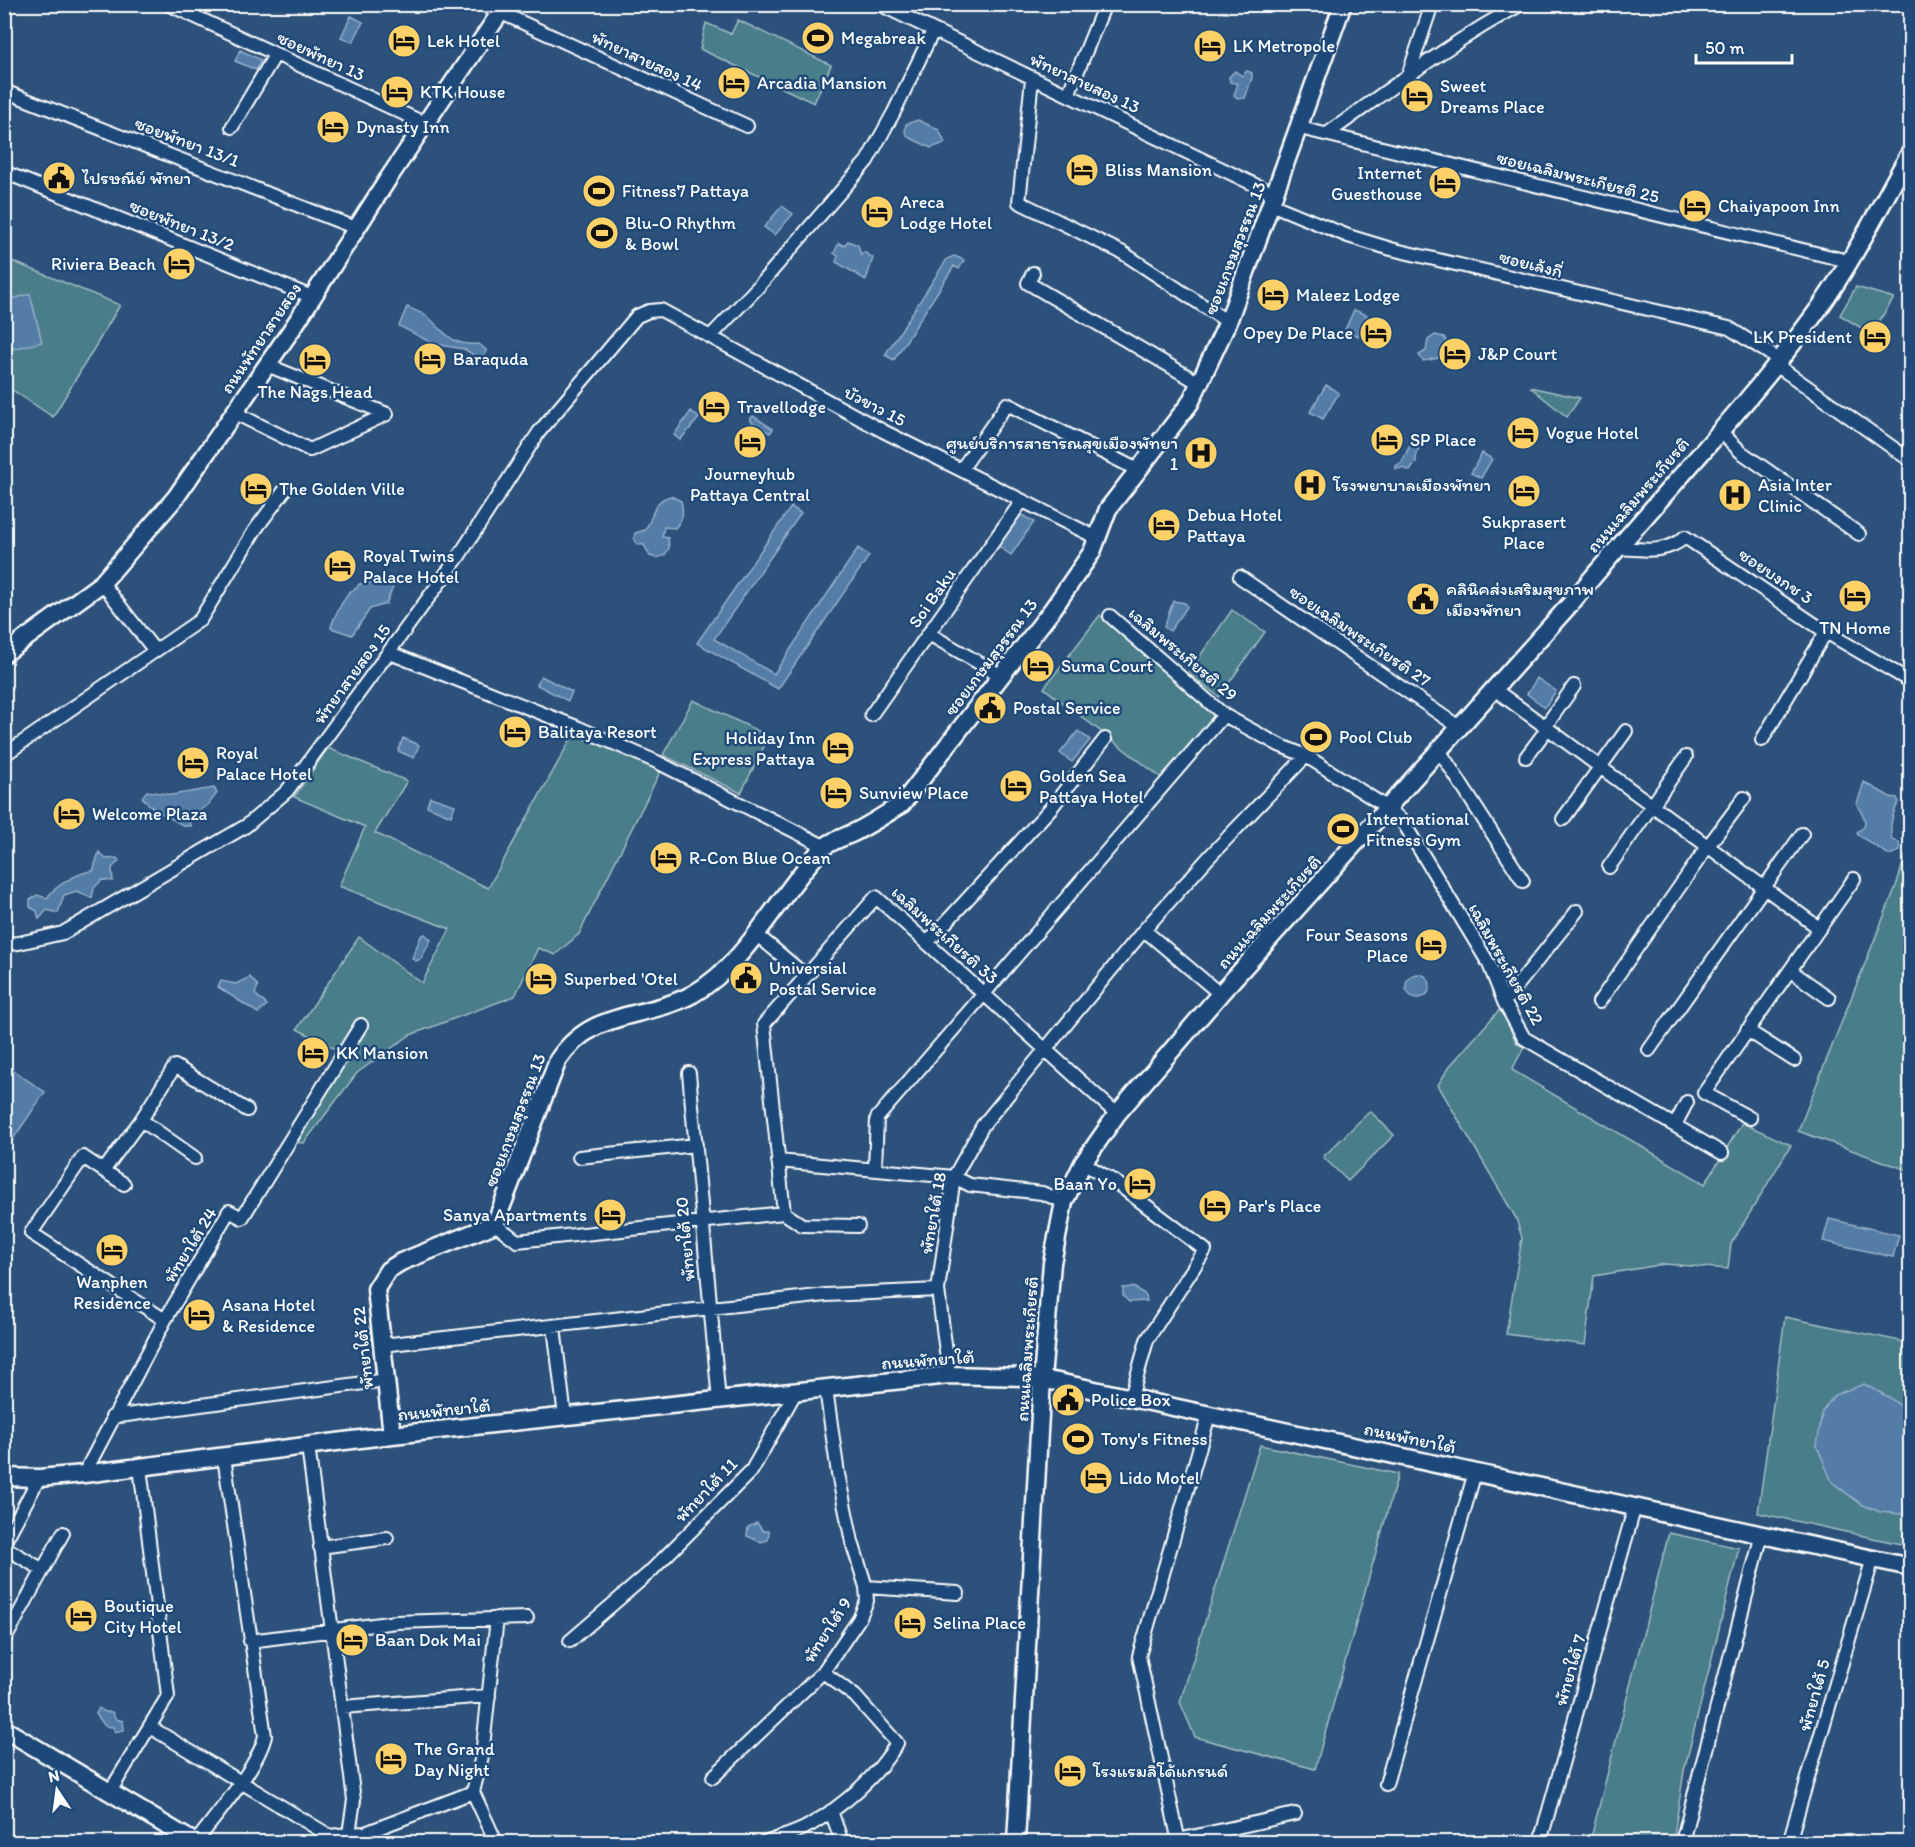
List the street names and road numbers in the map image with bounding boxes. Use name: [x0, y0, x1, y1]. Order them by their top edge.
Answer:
street label: ซอยพัทยา 13: [274, 26, 369, 86]
street label: พัทยาสายสอง 14: [588, 26, 706, 96]
street label: พัทยาสายสอง 13: [1027, 48, 1144, 118]
street label: ซอยพัทยา 13/1: [132, 112, 242, 172]
street label: ซอยเฉลิมพระเกียรติ 25: [1495, 146, 1661, 208]
street label: ซอยเกษมสุวรรณ 13: [1199, 178, 1271, 318]
street label: ซอยพัทยา 13/2: [126, 194, 238, 256]
street label: ซอยเล้งกี่: [1497, 244, 1565, 282]
street label: ถนนพัทยาสายสอง: [216, 278, 306, 398]
street label: บัวขาว 15: [840, 381, 910, 431]
street label: ถนนเฉลิมพระเกียรติ: [1582, 433, 1694, 557]
street label: ซอยบงกช 3: [1735, 543, 1818, 609]
street label: Soi Baku: [903, 564, 961, 632]
street label: ซอยเฉลิมพระเกียรติ 27: [1285, 580, 1435, 692]
street label: ซอยเกษมสุวรรณ 13: [940, 594, 1042, 720]
street label: เฉลิมพระเกียรติ 29: [1124, 602, 1242, 706]
street label: พัทยาสายสอง 15: [308, 620, 396, 728]
street label: ถนนเฉลิมพระเกียรติ: [1212, 851, 1326, 973]
street label: เฉลิมพระเกียรติ 33: [887, 881, 1003, 989]
street label: เฉลิมพระเกียรติ 22: [1463, 899, 1549, 1029]
street label: ซอยเกษมสุวรรณ 13: [479, 1050, 551, 1190]
street label: พัทยาใต้ 18: [915, 1170, 951, 1256]
street label: พัทยาใต้ 20: [670, 1196, 700, 1282]
street label: พัทยาใต้ 24: [158, 1203, 222, 1287]
street label: ถนนเฉลิมพระเกียรติ: [1011, 1276, 1043, 1422]
street label: พัทยาใต้ 22: [348, 1305, 378, 1391]
street label: ถนนพัทยาใต้: [881, 1346, 975, 1374]
street label: ถนนพัทยาใต้: [396, 1394, 492, 1426]
street label: ถนนพัทยาใต้: [1362, 1418, 1458, 1458]
street label: พัทยาใต้ 11: [670, 1453, 742, 1527]
street label: พัทยาใต้ 9: [798, 1593, 856, 1667]
street label: พัทยาใต้ 7: [1549, 1632, 1591, 1708]
street label: พัทยาใต้ 5: [1793, 1656, 1835, 1734]

